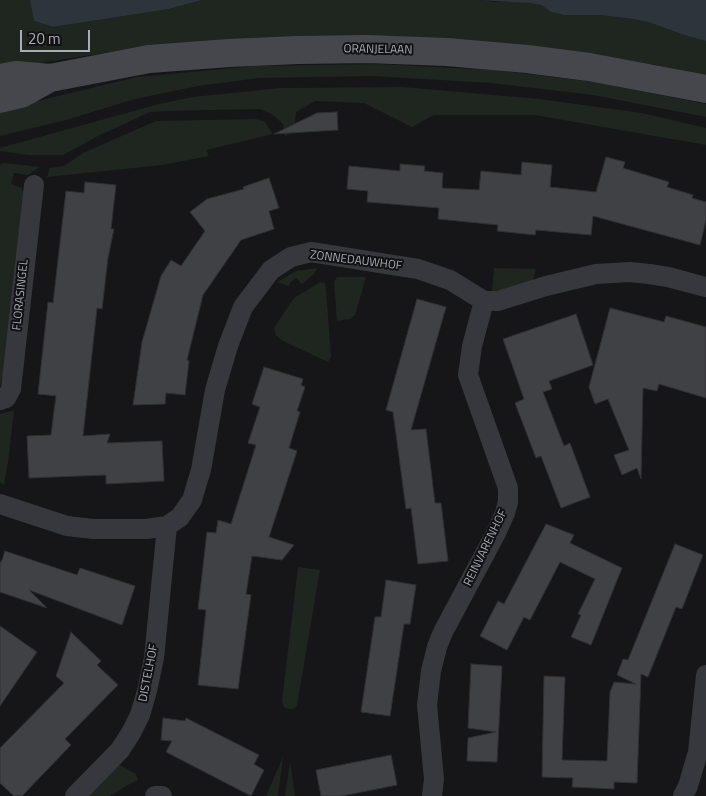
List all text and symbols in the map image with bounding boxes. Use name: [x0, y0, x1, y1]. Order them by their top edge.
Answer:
scale bar: [22, 20, 92, 52]
text: 20 m: [28, 27, 61, 50]
street label: ORANJELAAN: [344, 42, 412, 58]
street label: ZONNEDAUWHOF: [309, 248, 403, 274]
street label: FLORASINGEL: [10, 259, 32, 331]
street label: REINVARENHOF: [461, 507, 511, 589]
street label: DISTELHOF: [136, 643, 162, 703]

